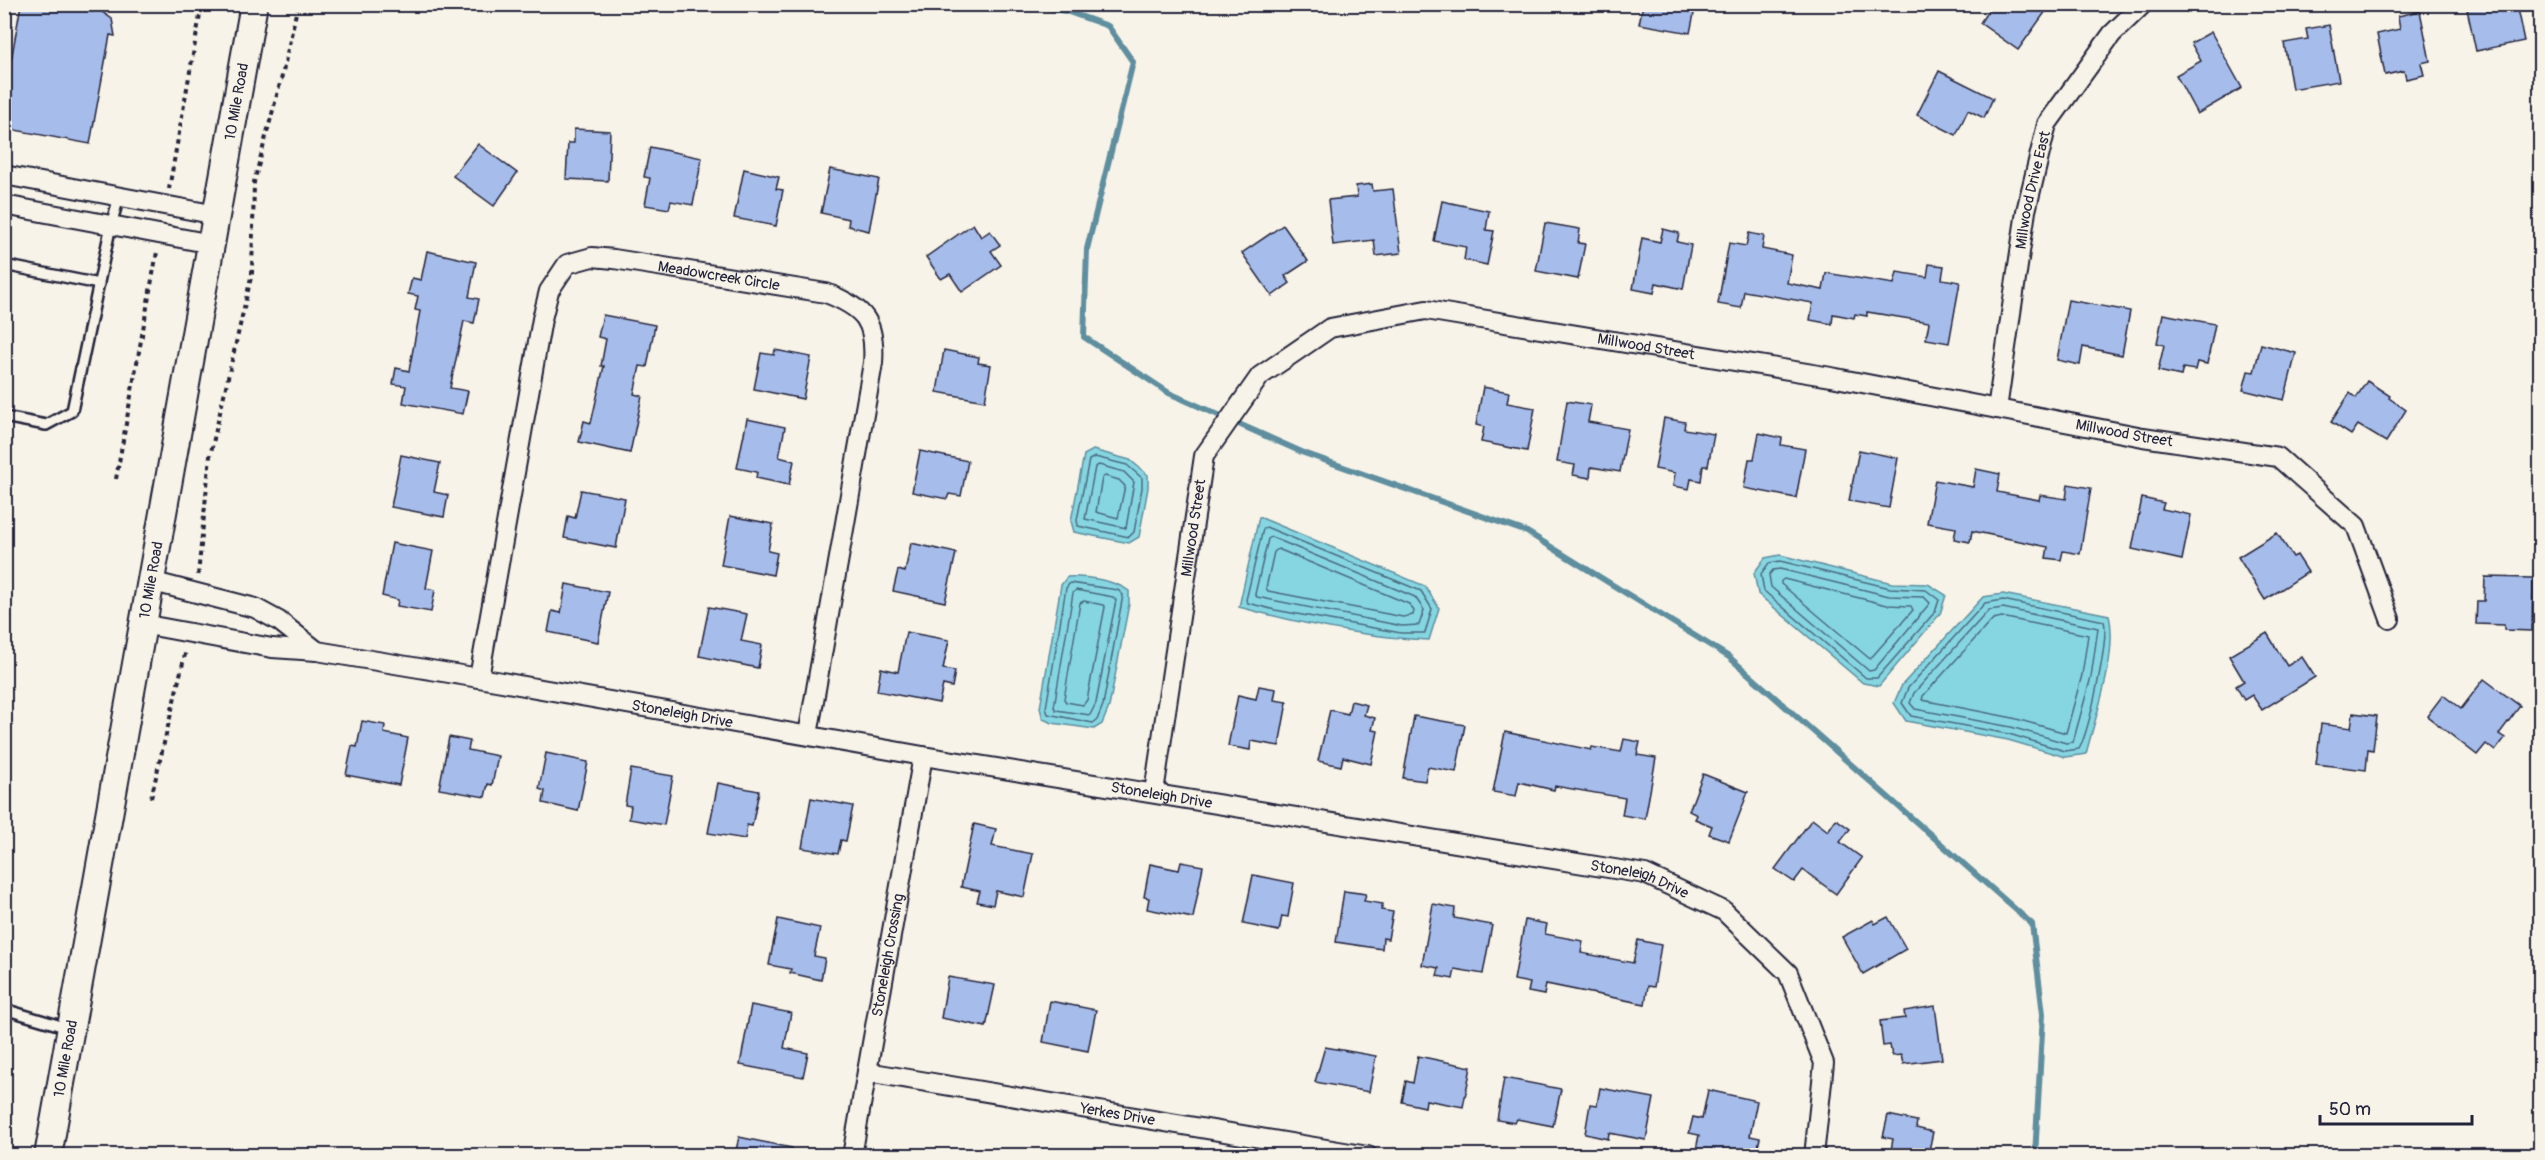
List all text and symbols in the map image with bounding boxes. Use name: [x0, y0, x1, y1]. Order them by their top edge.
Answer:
street label: 10 Mile Road: [221, 62, 253, 142]
street label: Millwood Drive East: [2012, 128, 2055, 250]
street label: Meadowcreek Circle: [656, 257, 782, 296]
street label: Millwood Street: [1596, 330, 1697, 364]
street label: Millwood Street: [2074, 415, 2175, 451]
street label: Millwood Street: [1177, 477, 1211, 578]
street label: 10 Mile Road: [135, 540, 168, 620]
street label: Stoneleigh Drive: [630, 696, 735, 733]
street label: Stoneleigh Drive: [1109, 778, 1214, 813]
street label: Stoneleigh Drive: [1589, 856, 1692, 903]
street label: Stoneleigh Crossing: [868, 892, 908, 1018]
street label: 10 Mile Road: [50, 1018, 82, 1099]
scale bar: [2320, 1088, 2472, 1126]
text: 50 m: [2329, 1098, 2371, 1121]
street label: Yerkes Drive: [1078, 1099, 1157, 1130]

